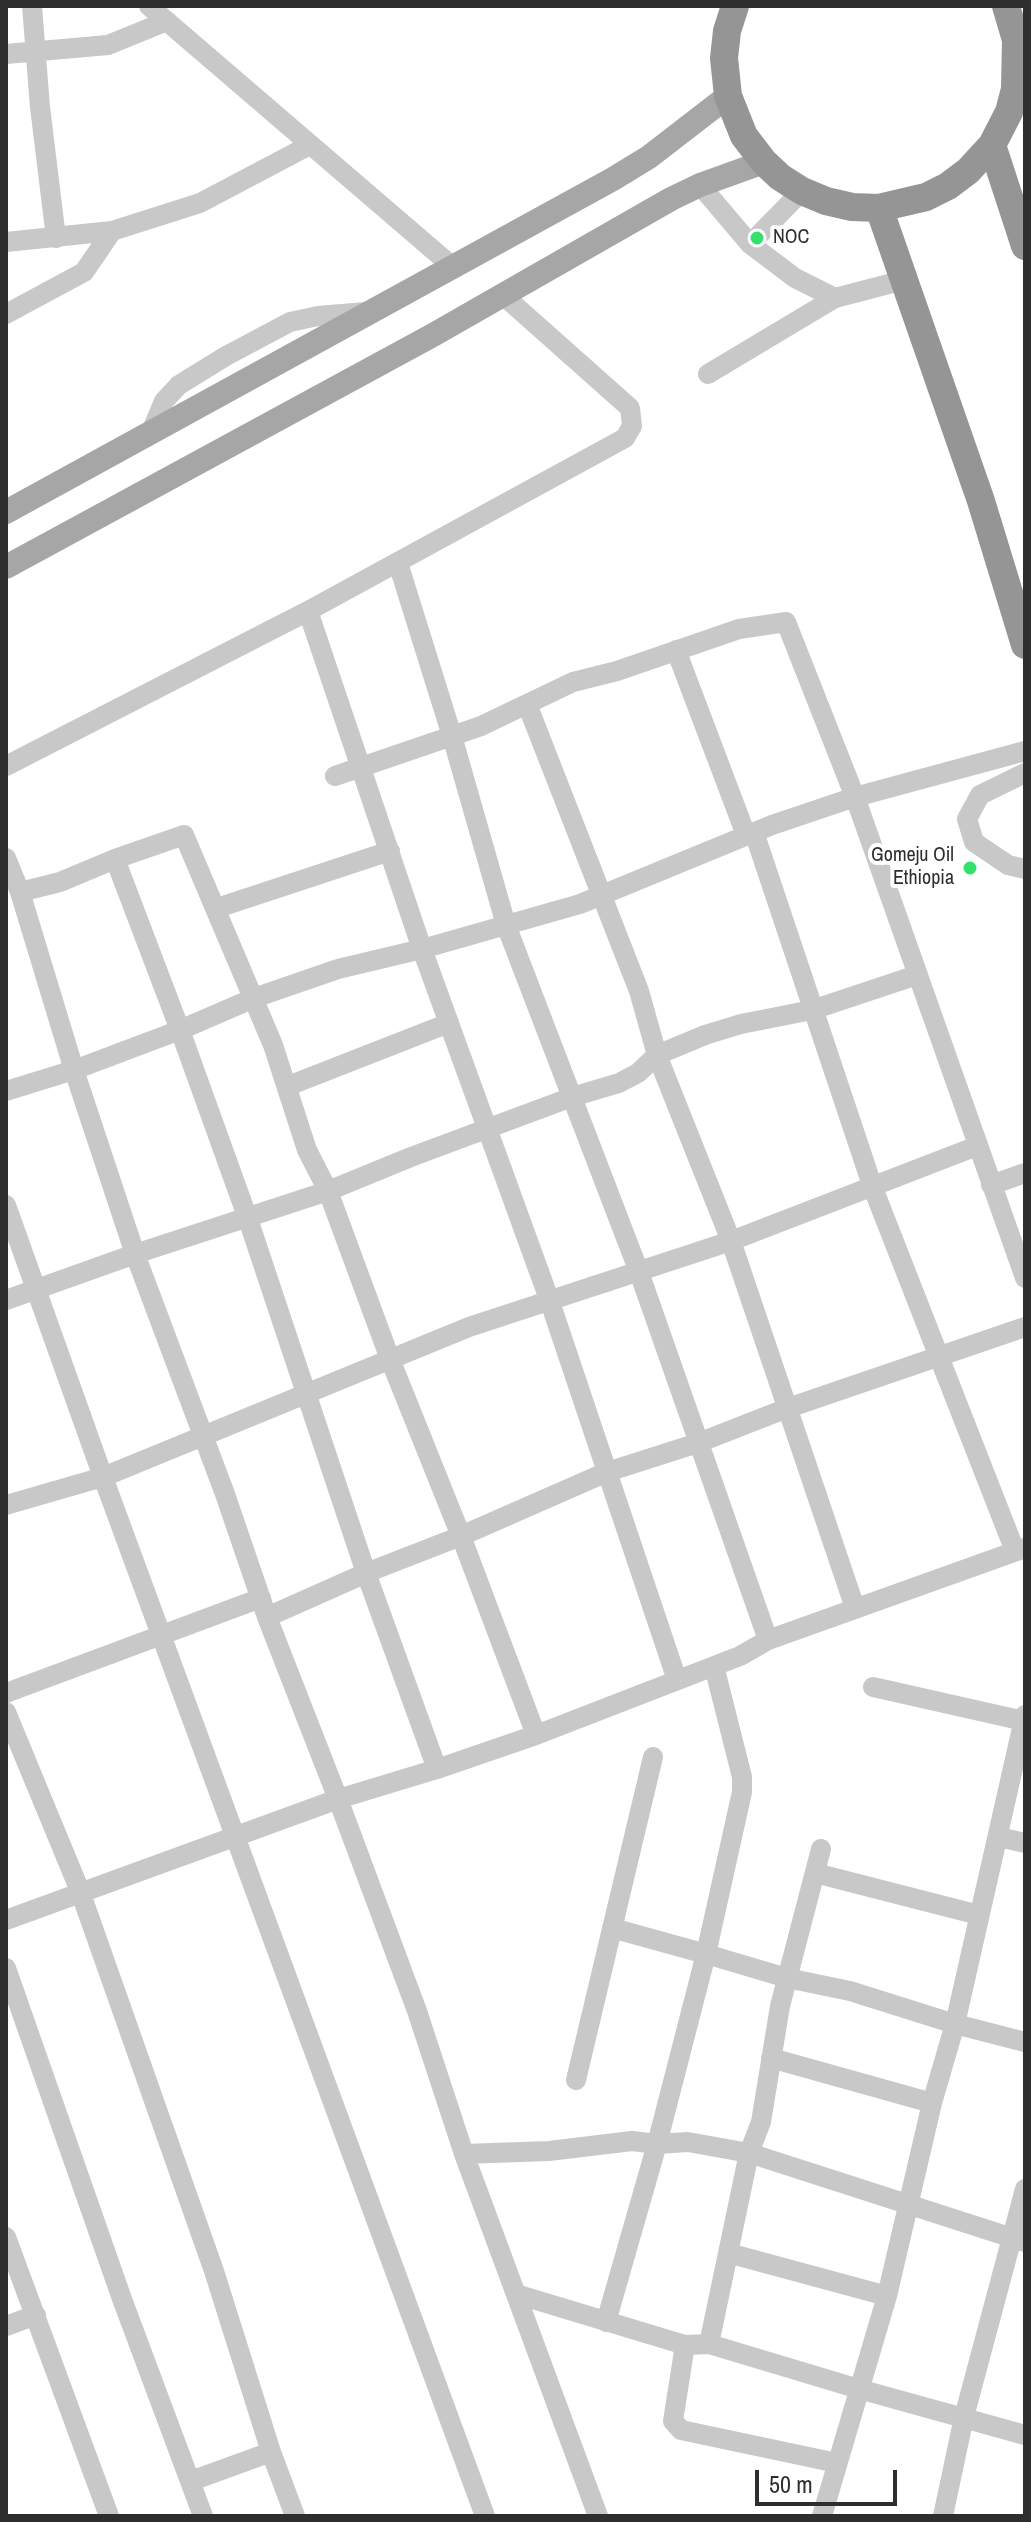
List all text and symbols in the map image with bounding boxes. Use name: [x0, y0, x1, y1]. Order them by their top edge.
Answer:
place label: NOC: [773, 226, 809, 250]
marker: NOC: [748, 229, 766, 247]
place label: Gomeju Oil Ethiopia: [871, 844, 954, 891]
marker: Gomeju Oil Ethiopia: [961, 859, 979, 877]
scale bar: [759, 2454, 901, 2504]
text: 50 m: [769, 2468, 813, 2500]

